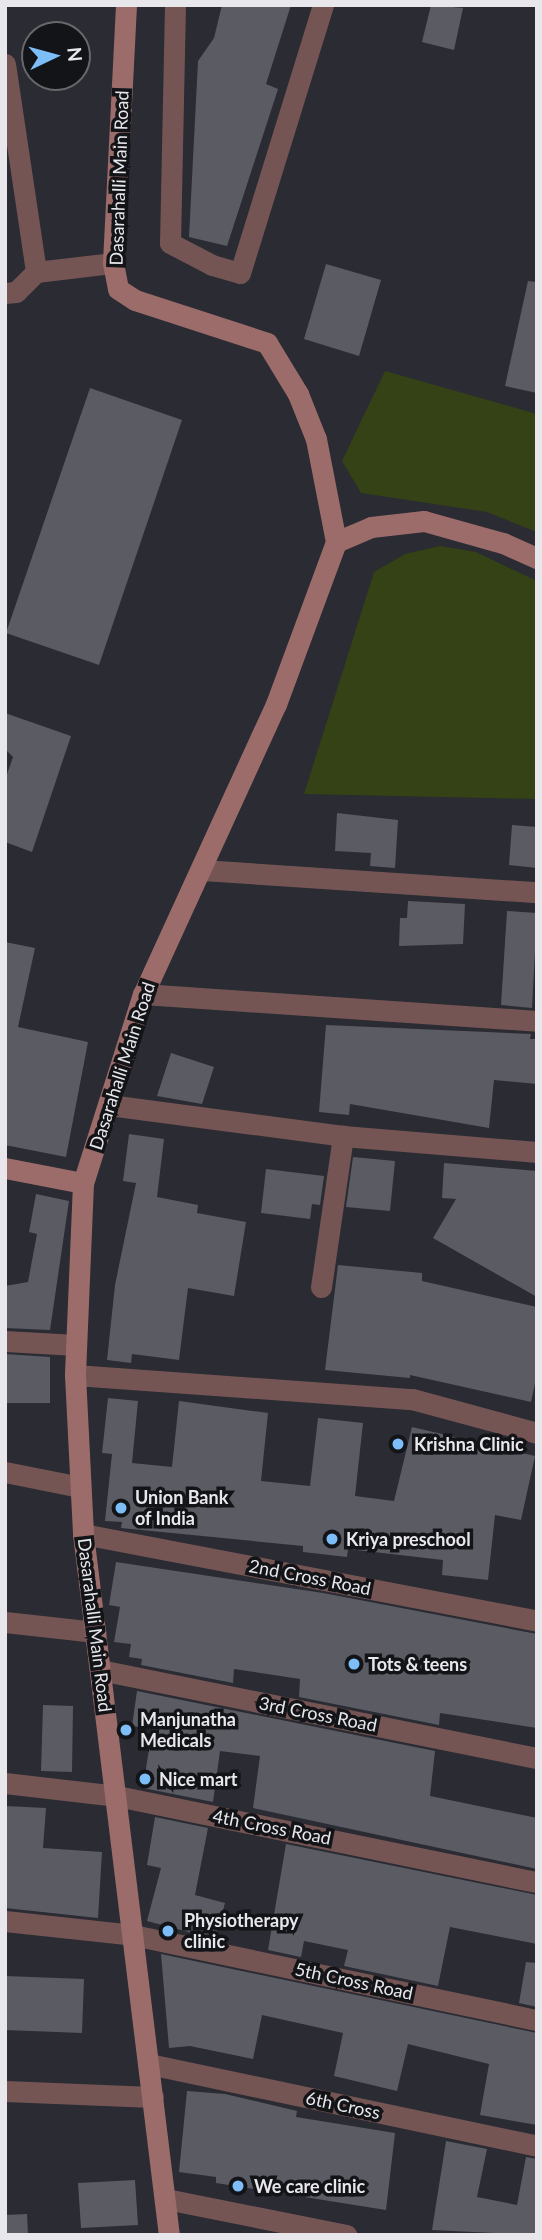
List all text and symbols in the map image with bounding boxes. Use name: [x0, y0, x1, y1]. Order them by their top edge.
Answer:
north arrow: [21, 21, 91, 91]
text: N: [63, 46, 88, 63]
street label: Dasarahalli Main Road: [105, 90, 133, 266]
street label: Dasarahalli Main Road: [85, 979, 159, 1153]
place label: Krishna Clinic: [414, 1433, 524, 1455]
marker: Krishna Clinic: [388, 1434, 408, 1454]
place label: Union Bank of India: [135, 1487, 228, 1530]
marker: Union Bank of India: [113, 1500, 129, 1516]
place label: Kriya preschool: [346, 1528, 471, 1550]
marker: Kriya preschool: [324, 1531, 340, 1547]
street label: Dasarahalli Main Road: [74, 1537, 116, 1713]
street label: 2nd Cross Road: [247, 1555, 373, 1599]
place label: Tots & teens: [368, 1653, 467, 1675]
marker: Tots & teens: [346, 1656, 362, 1672]
street label: 3rd Cross Road: [257, 1692, 379, 1736]
place label: Manjunatha Medicals: [140, 1709, 236, 1752]
marker: Manjunatha Medicals: [118, 1722, 134, 1738]
place label: Nice mart: [159, 1768, 237, 1790]
marker: Nice mart: [137, 1771, 153, 1787]
street label: 4th Cross Road: [211, 1805, 333, 1849]
place label: Physiotherapy clinic: [184, 1910, 299, 1952]
marker: Physiotherapy clinic: [158, 1921, 178, 1941]
street label: 5th Cross Road: [293, 1958, 415, 2004]
street label: 6th Cross: [304, 2087, 382, 2123]
place label: We care clinic: [254, 2175, 365, 2197]
marker: We care clinic: [228, 2176, 248, 2196]

